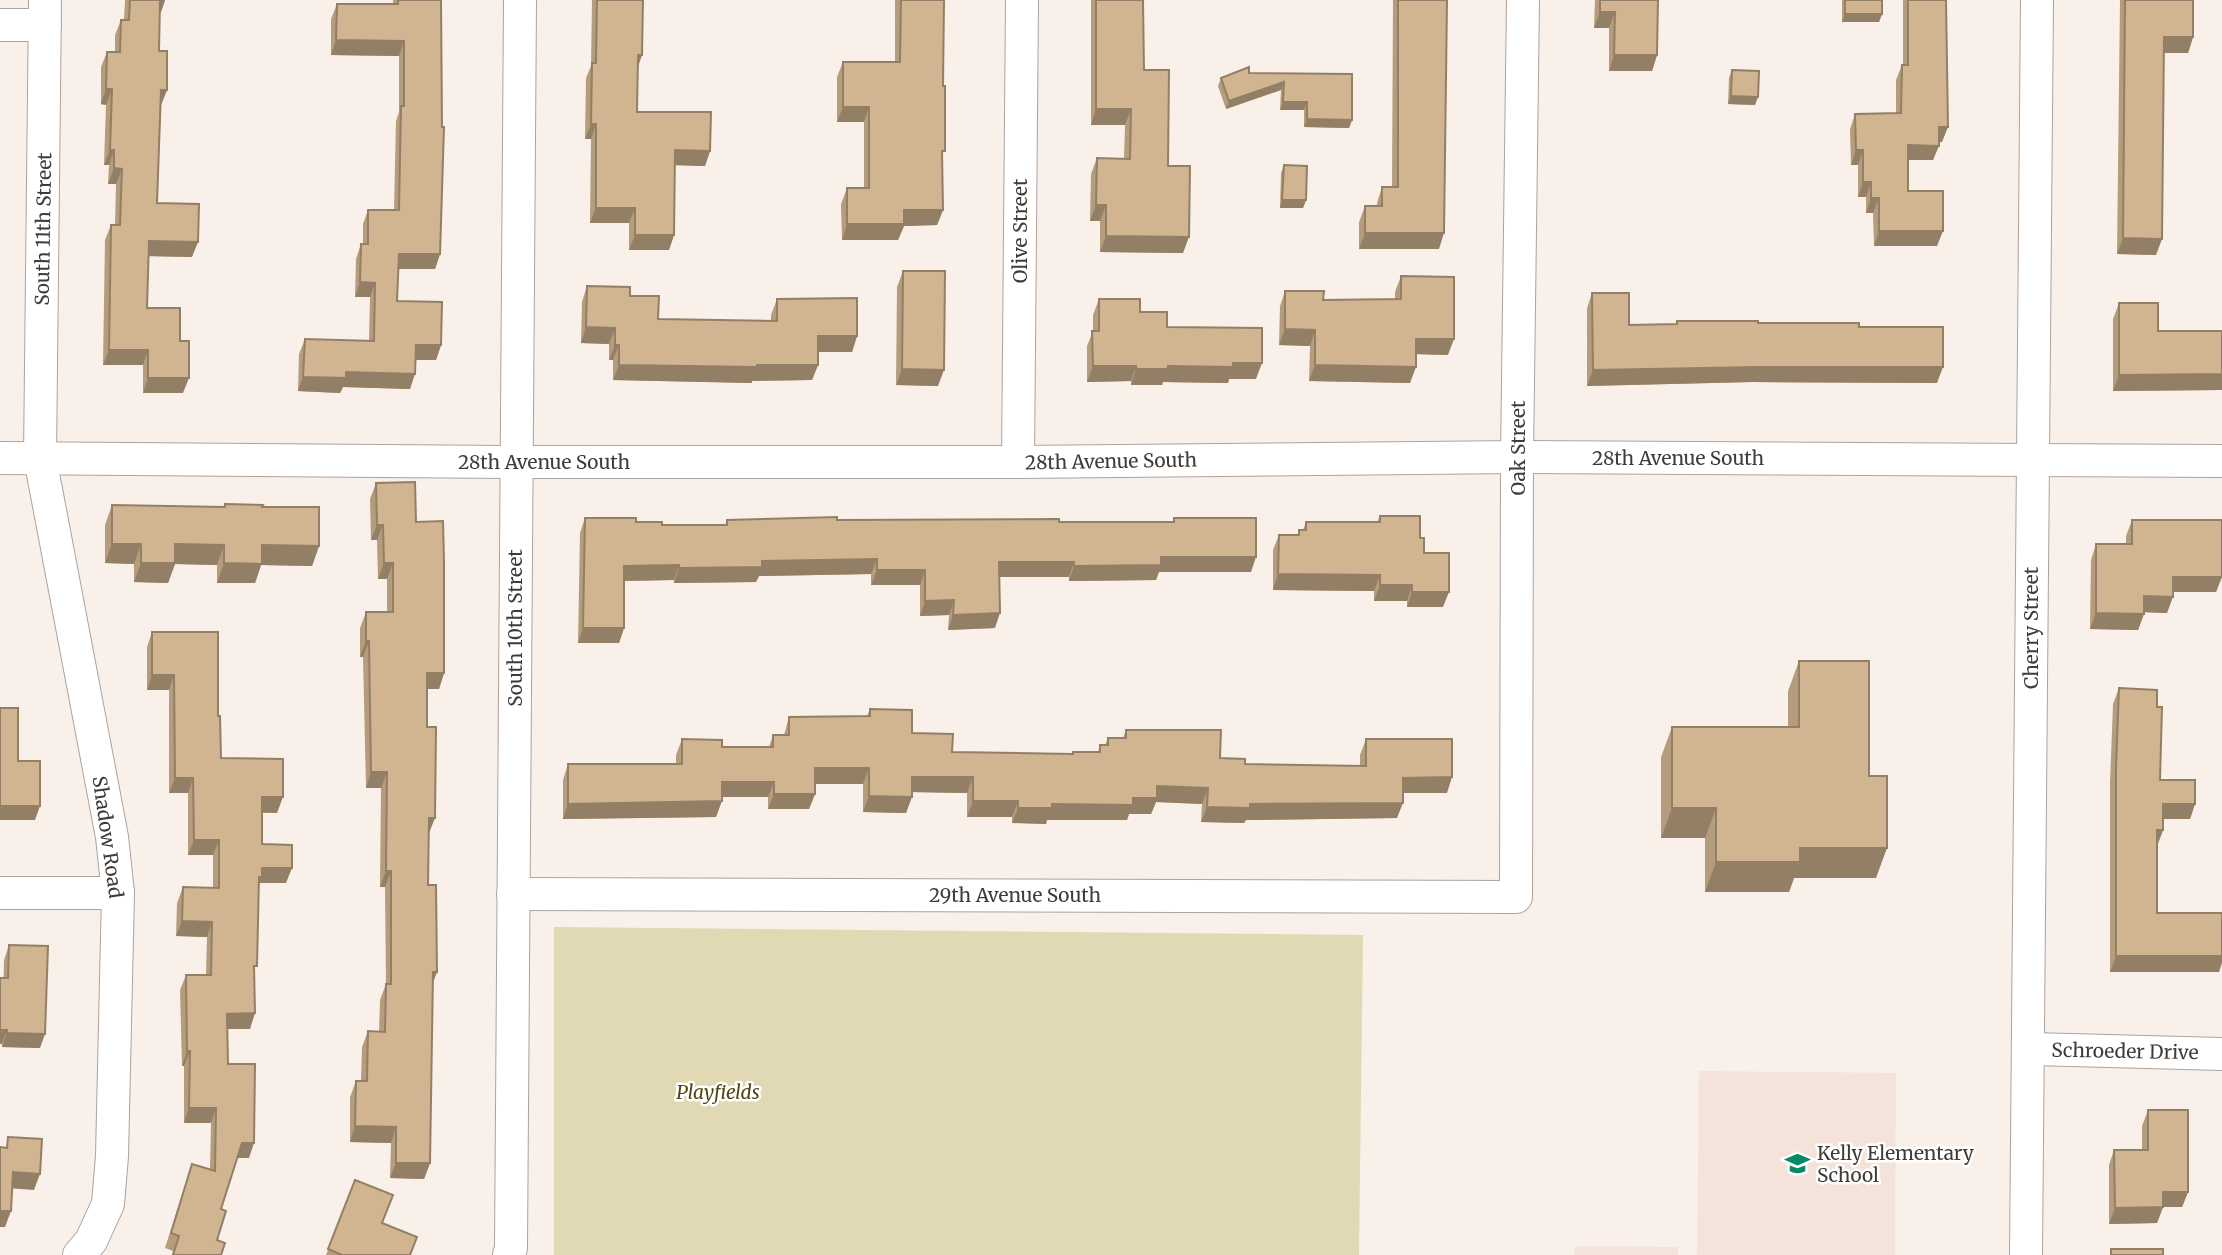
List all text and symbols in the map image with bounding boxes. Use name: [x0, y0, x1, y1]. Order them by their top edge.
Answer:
street label: South 11th Street: [30, 152, 56, 306]
street label: Olive Street: [1008, 178, 1032, 283]
street label: Oak Street: [1506, 400, 1530, 495]
street label: 28th Avenue South: [1592, 446, 1764, 470]
street label: 28th Avenue South: [1025, 447, 1198, 474]
street label: 28th Avenue South: [458, 450, 630, 474]
street label: South 10th Street: [503, 549, 527, 707]
street label: Cherry Street: [2019, 566, 2043, 689]
street label: Shadow Road: [88, 774, 128, 900]
street label: 29th Avenue South: [929, 883, 1101, 907]
street label: Schroeder Drive: [2051, 1038, 2199, 1064]
park label: Playfields: [676, 1080, 760, 1104]
place label: Kelly Elementary School: [1817, 1141, 1974, 1187]
school or university icon: Kelly Elementary School: [1783, 1150, 1811, 1178]

